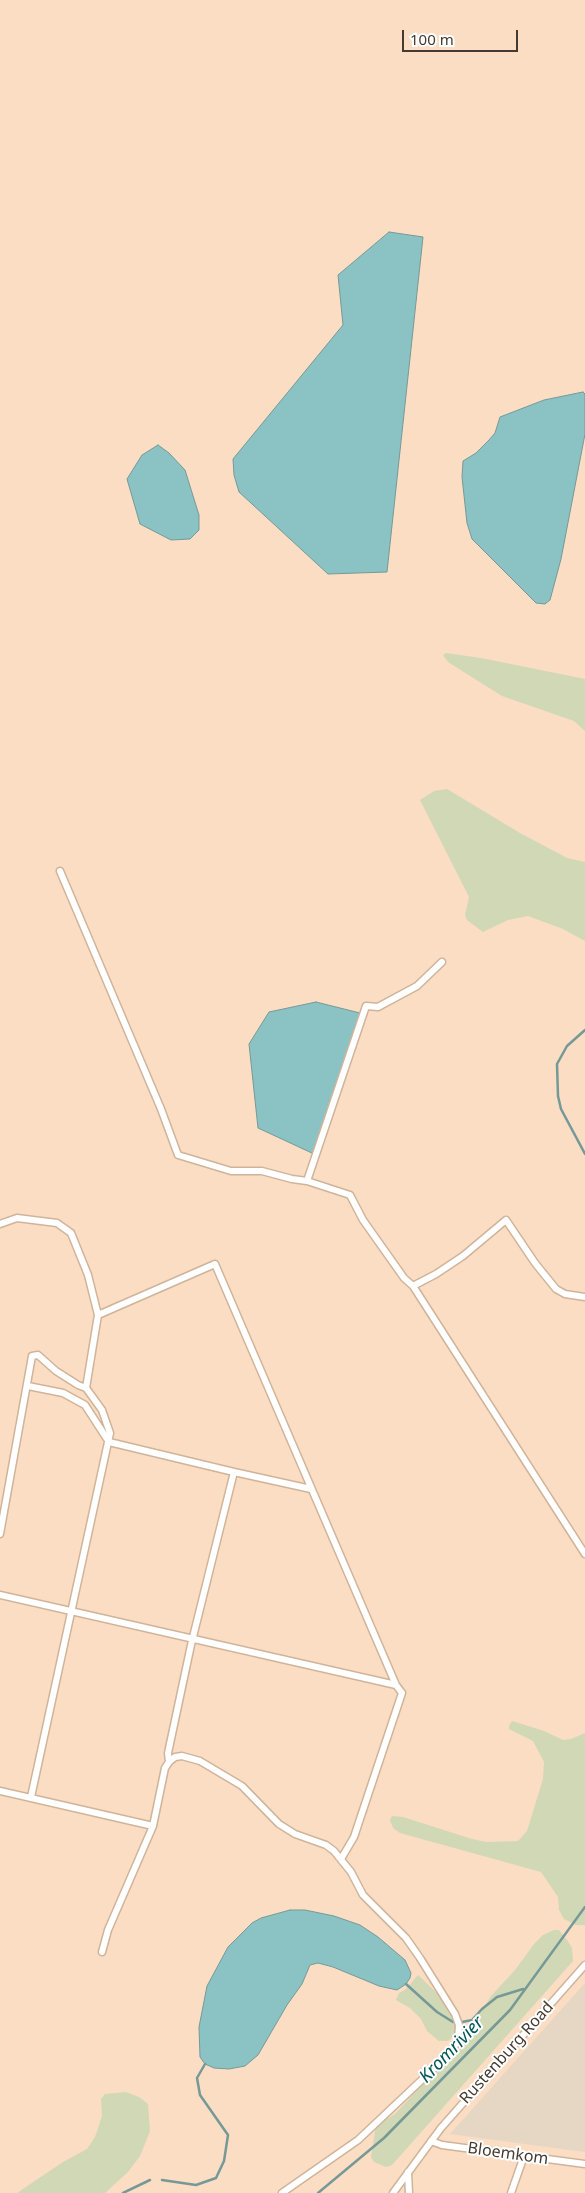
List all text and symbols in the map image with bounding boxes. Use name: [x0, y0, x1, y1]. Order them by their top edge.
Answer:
scale bar: [405, 20, 521, 52]
text: 100 m: [410, 29, 454, 49]
street label: Rustenburg Road: [456, 1998, 558, 2108]
water label: Kromrivier: [415, 2012, 489, 2088]
street label: Bloemkom: [466, 2139, 550, 2169]

